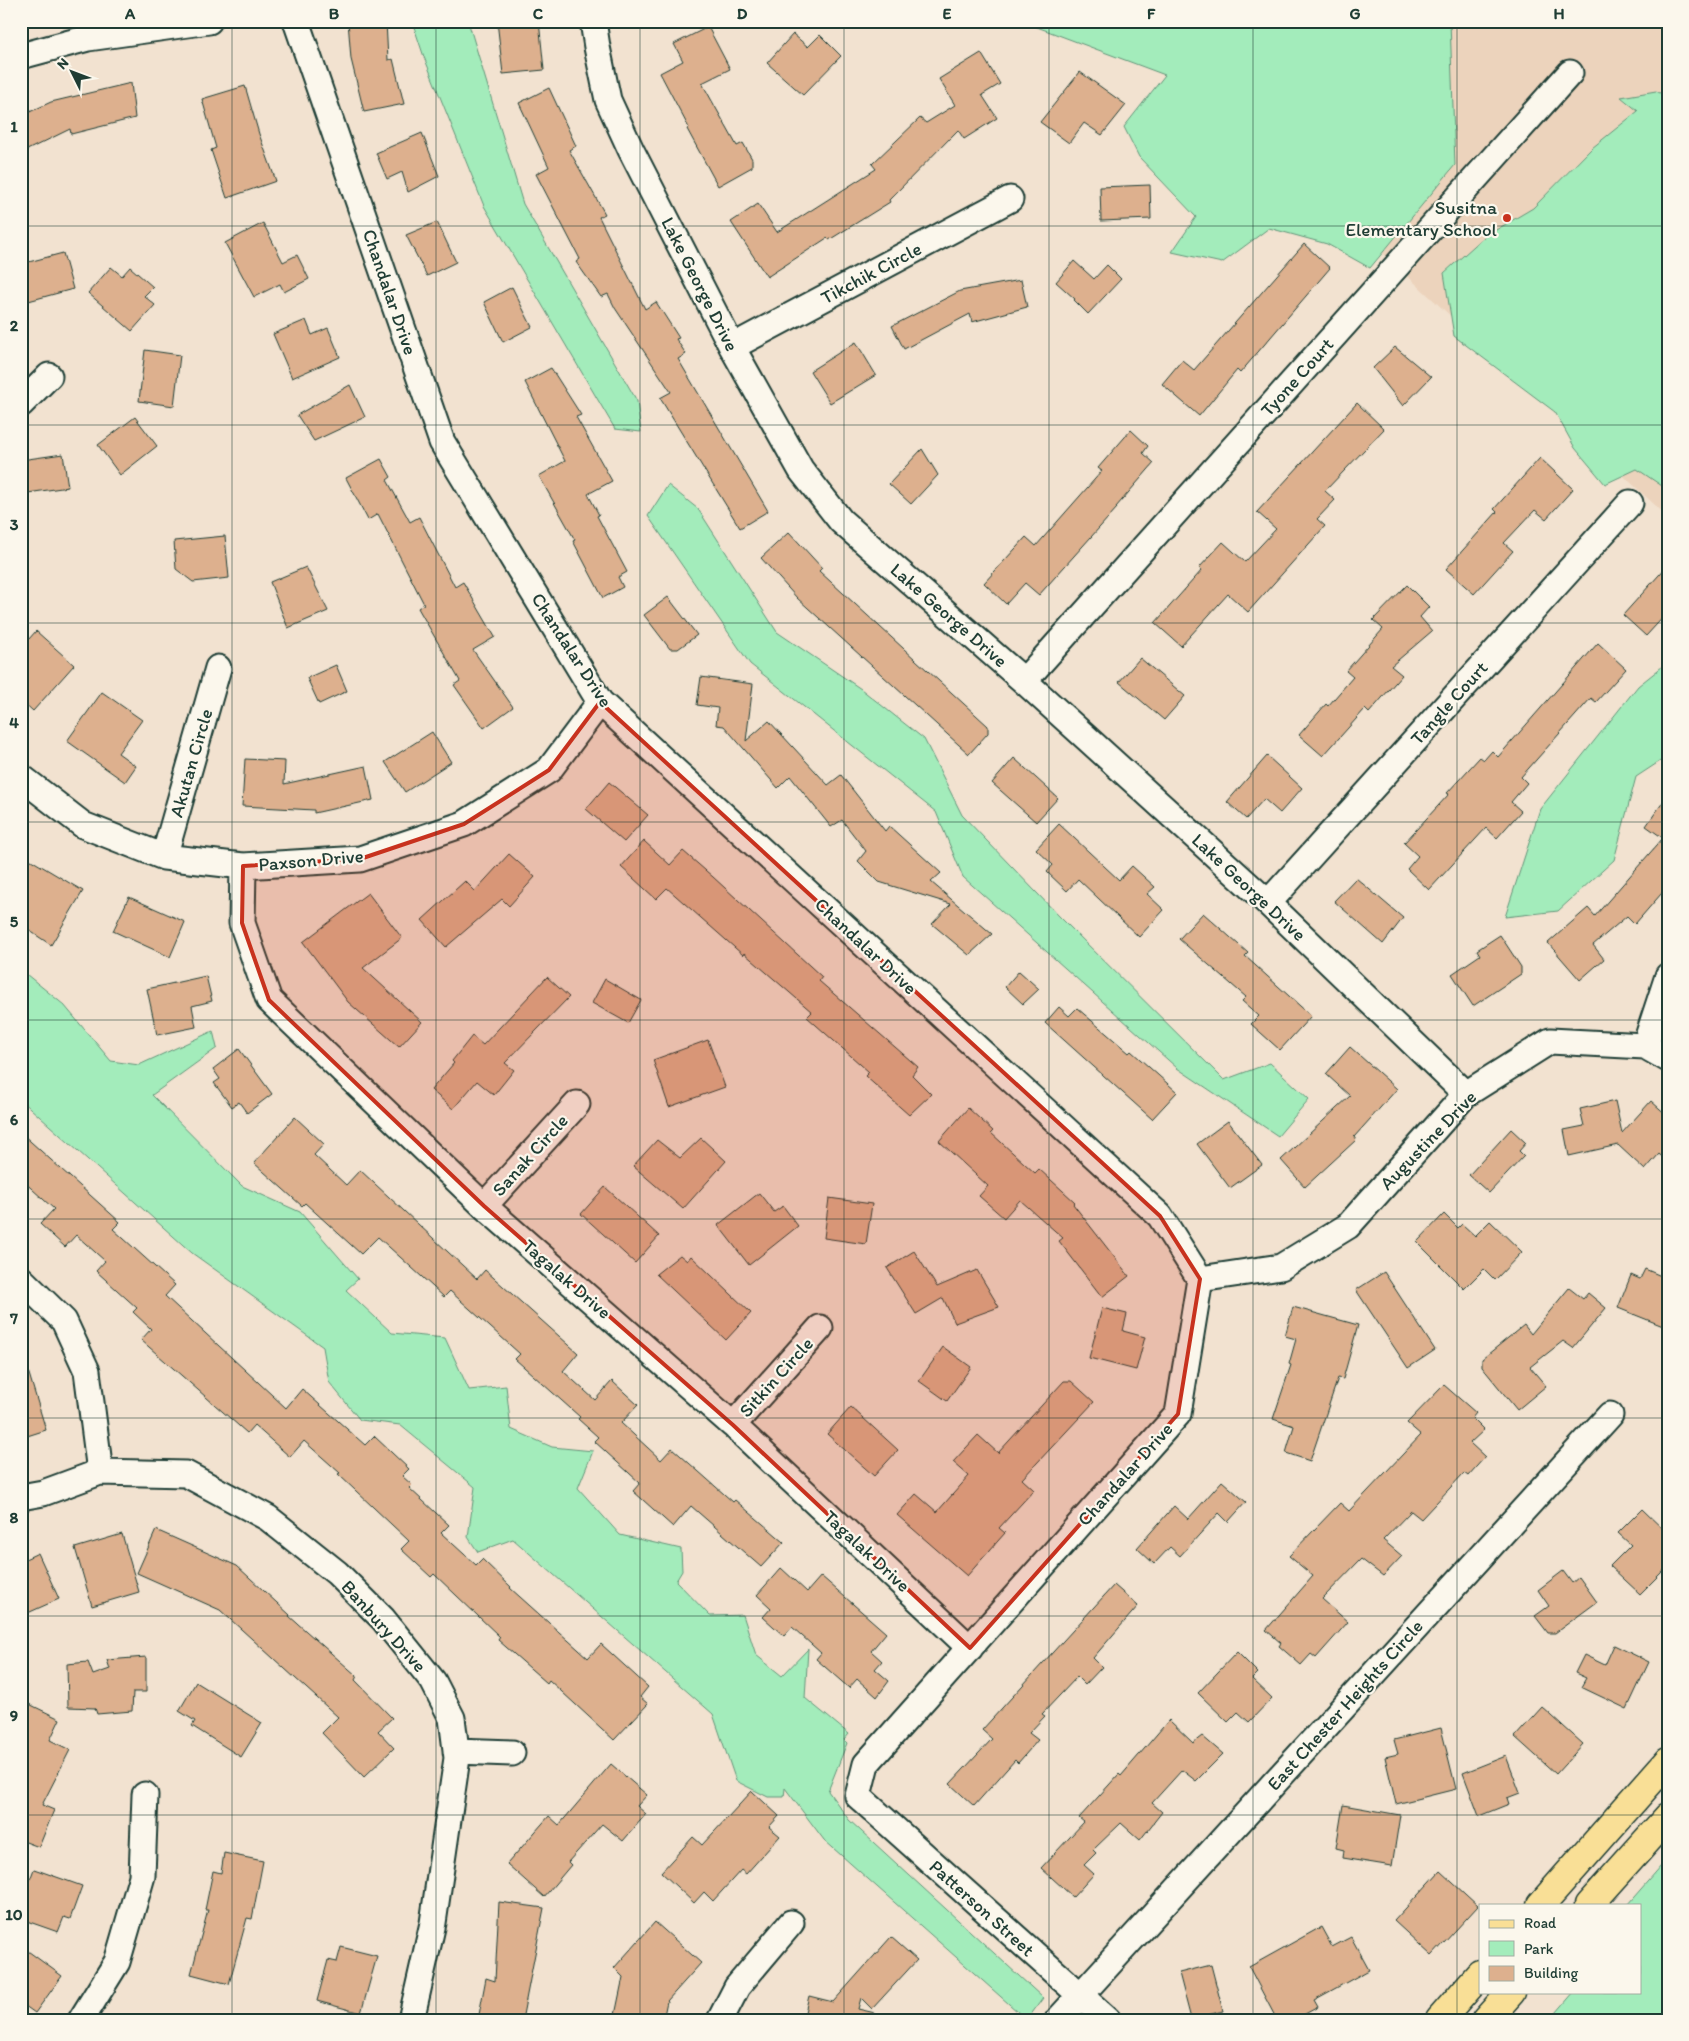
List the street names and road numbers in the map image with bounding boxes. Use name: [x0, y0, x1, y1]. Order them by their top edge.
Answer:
street label: Lake George Drive: [656, 213, 744, 355]
street label: Chandalar Drive: [358, 226, 422, 358]
street label: Tikchik Circle: [817, 237, 925, 309]
street label: Tyone Court: [1256, 333, 1338, 421]
street label: Lake George Drive: [886, 558, 1012, 672]
street label: Chandalar Drive: [527, 589, 617, 711]
street label: Tangle Court: [1405, 656, 1493, 750]
street label: Akutan Circle: [165, 706, 217, 820]
street label: Lake George Drive: [1187, 828, 1311, 946]
street label: Paxson Drive: [257, 844, 365, 876]
street label: Chandalar Drive: [810, 893, 922, 999]
street label: Augustine Drive: [1375, 1085, 1481, 1195]
street label: Sanak Circle: [487, 1109, 573, 1201]
street label: Tagalak Drive: [518, 1234, 616, 1324]
street label: Sitkin Circle: [734, 1332, 818, 1422]
street label: Chandalar Drive: [1072, 1417, 1178, 1531]
street label: Tagalak Drive: [819, 1505, 915, 1597]
street label: Banbury Drive: [337, 1575, 431, 1677]
street label: East Chester Heights Circle: [1262, 1615, 1428, 1795]
street label: Patterson Street: [925, 1855, 1039, 1961]

